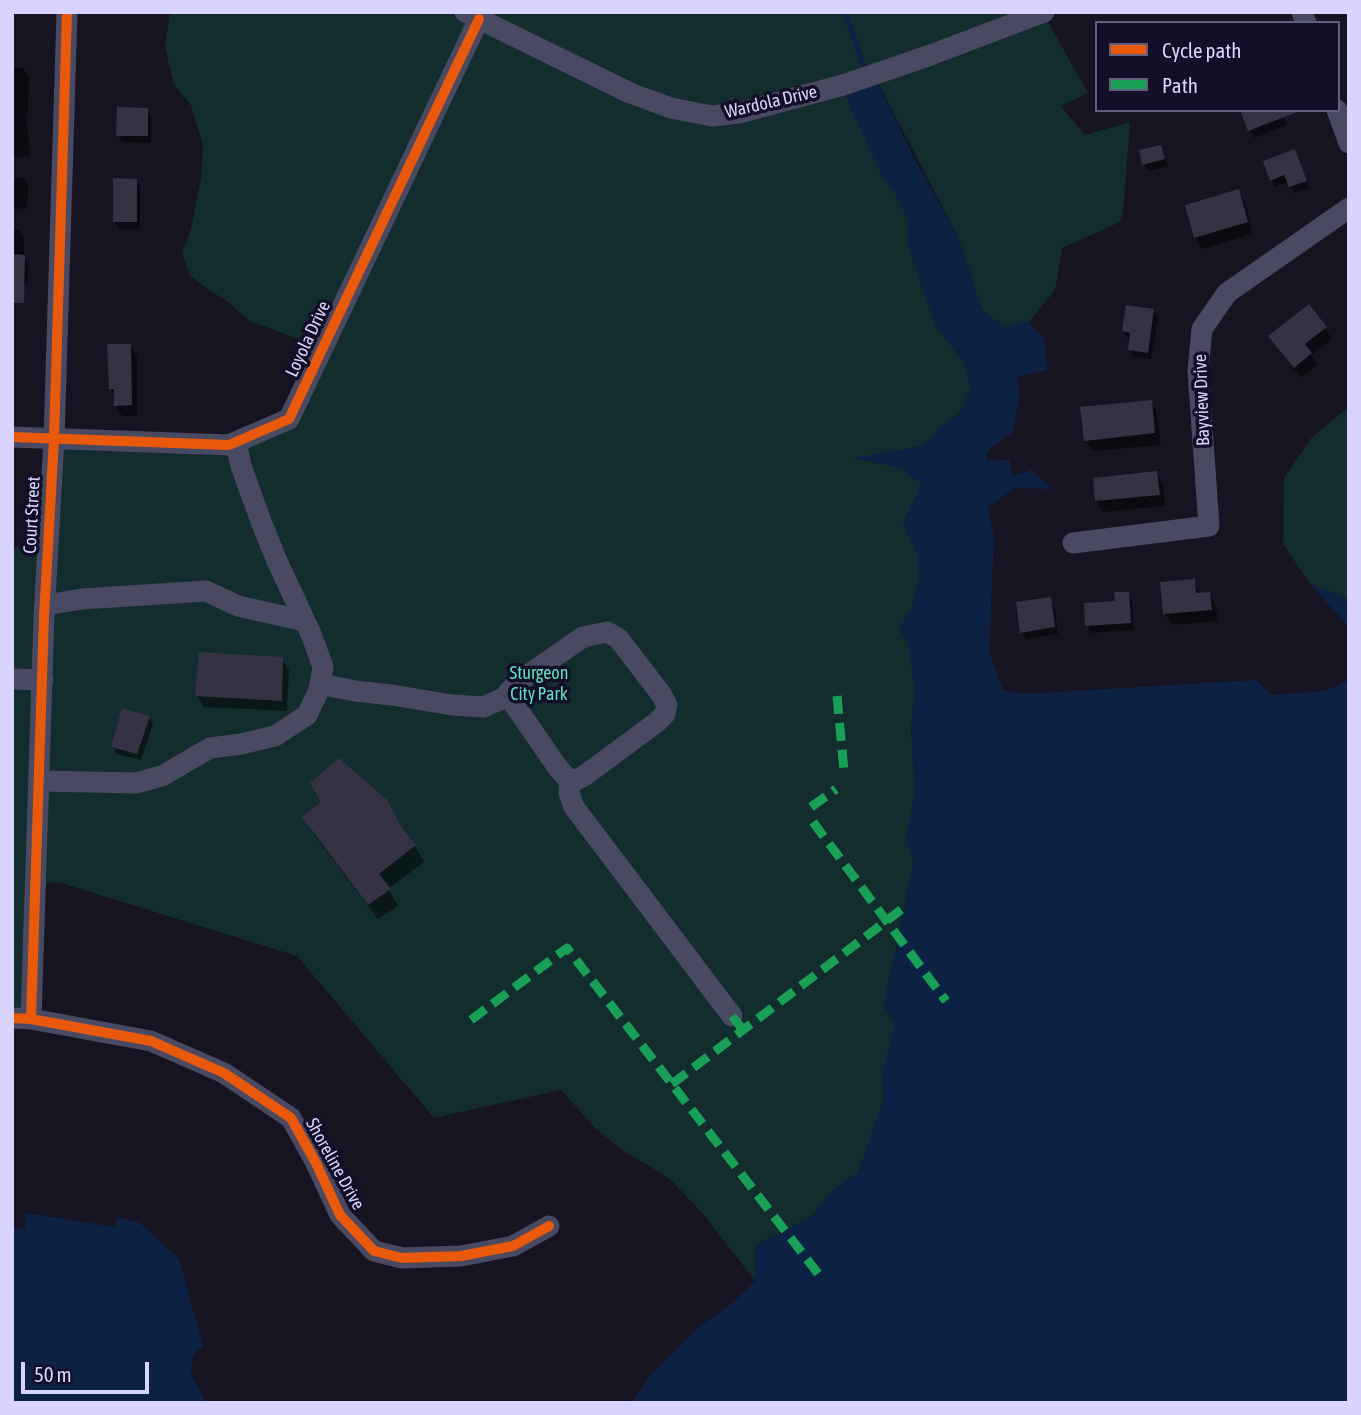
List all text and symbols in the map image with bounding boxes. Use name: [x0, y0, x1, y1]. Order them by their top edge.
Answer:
legend: [1095, 21, 1340, 112]
text: Cycle path: [1162, 38, 1241, 62]
text: Path: [1162, 73, 1198, 97]
street label: Wardola Drive: [723, 81, 819, 123]
street label: Loyola Drive: [281, 298, 335, 380]
street label: Bayview Drive: [1190, 354, 1214, 446]
street label: Court Street: [19, 476, 45, 554]
park label: Sturgeon City Park: [510, 662, 568, 704]
street label: Shoreline Drive: [301, 1114, 369, 1214]
scale bar: [24, 1348, 152, 1392]
text: 50 m: [34, 1362, 72, 1386]

